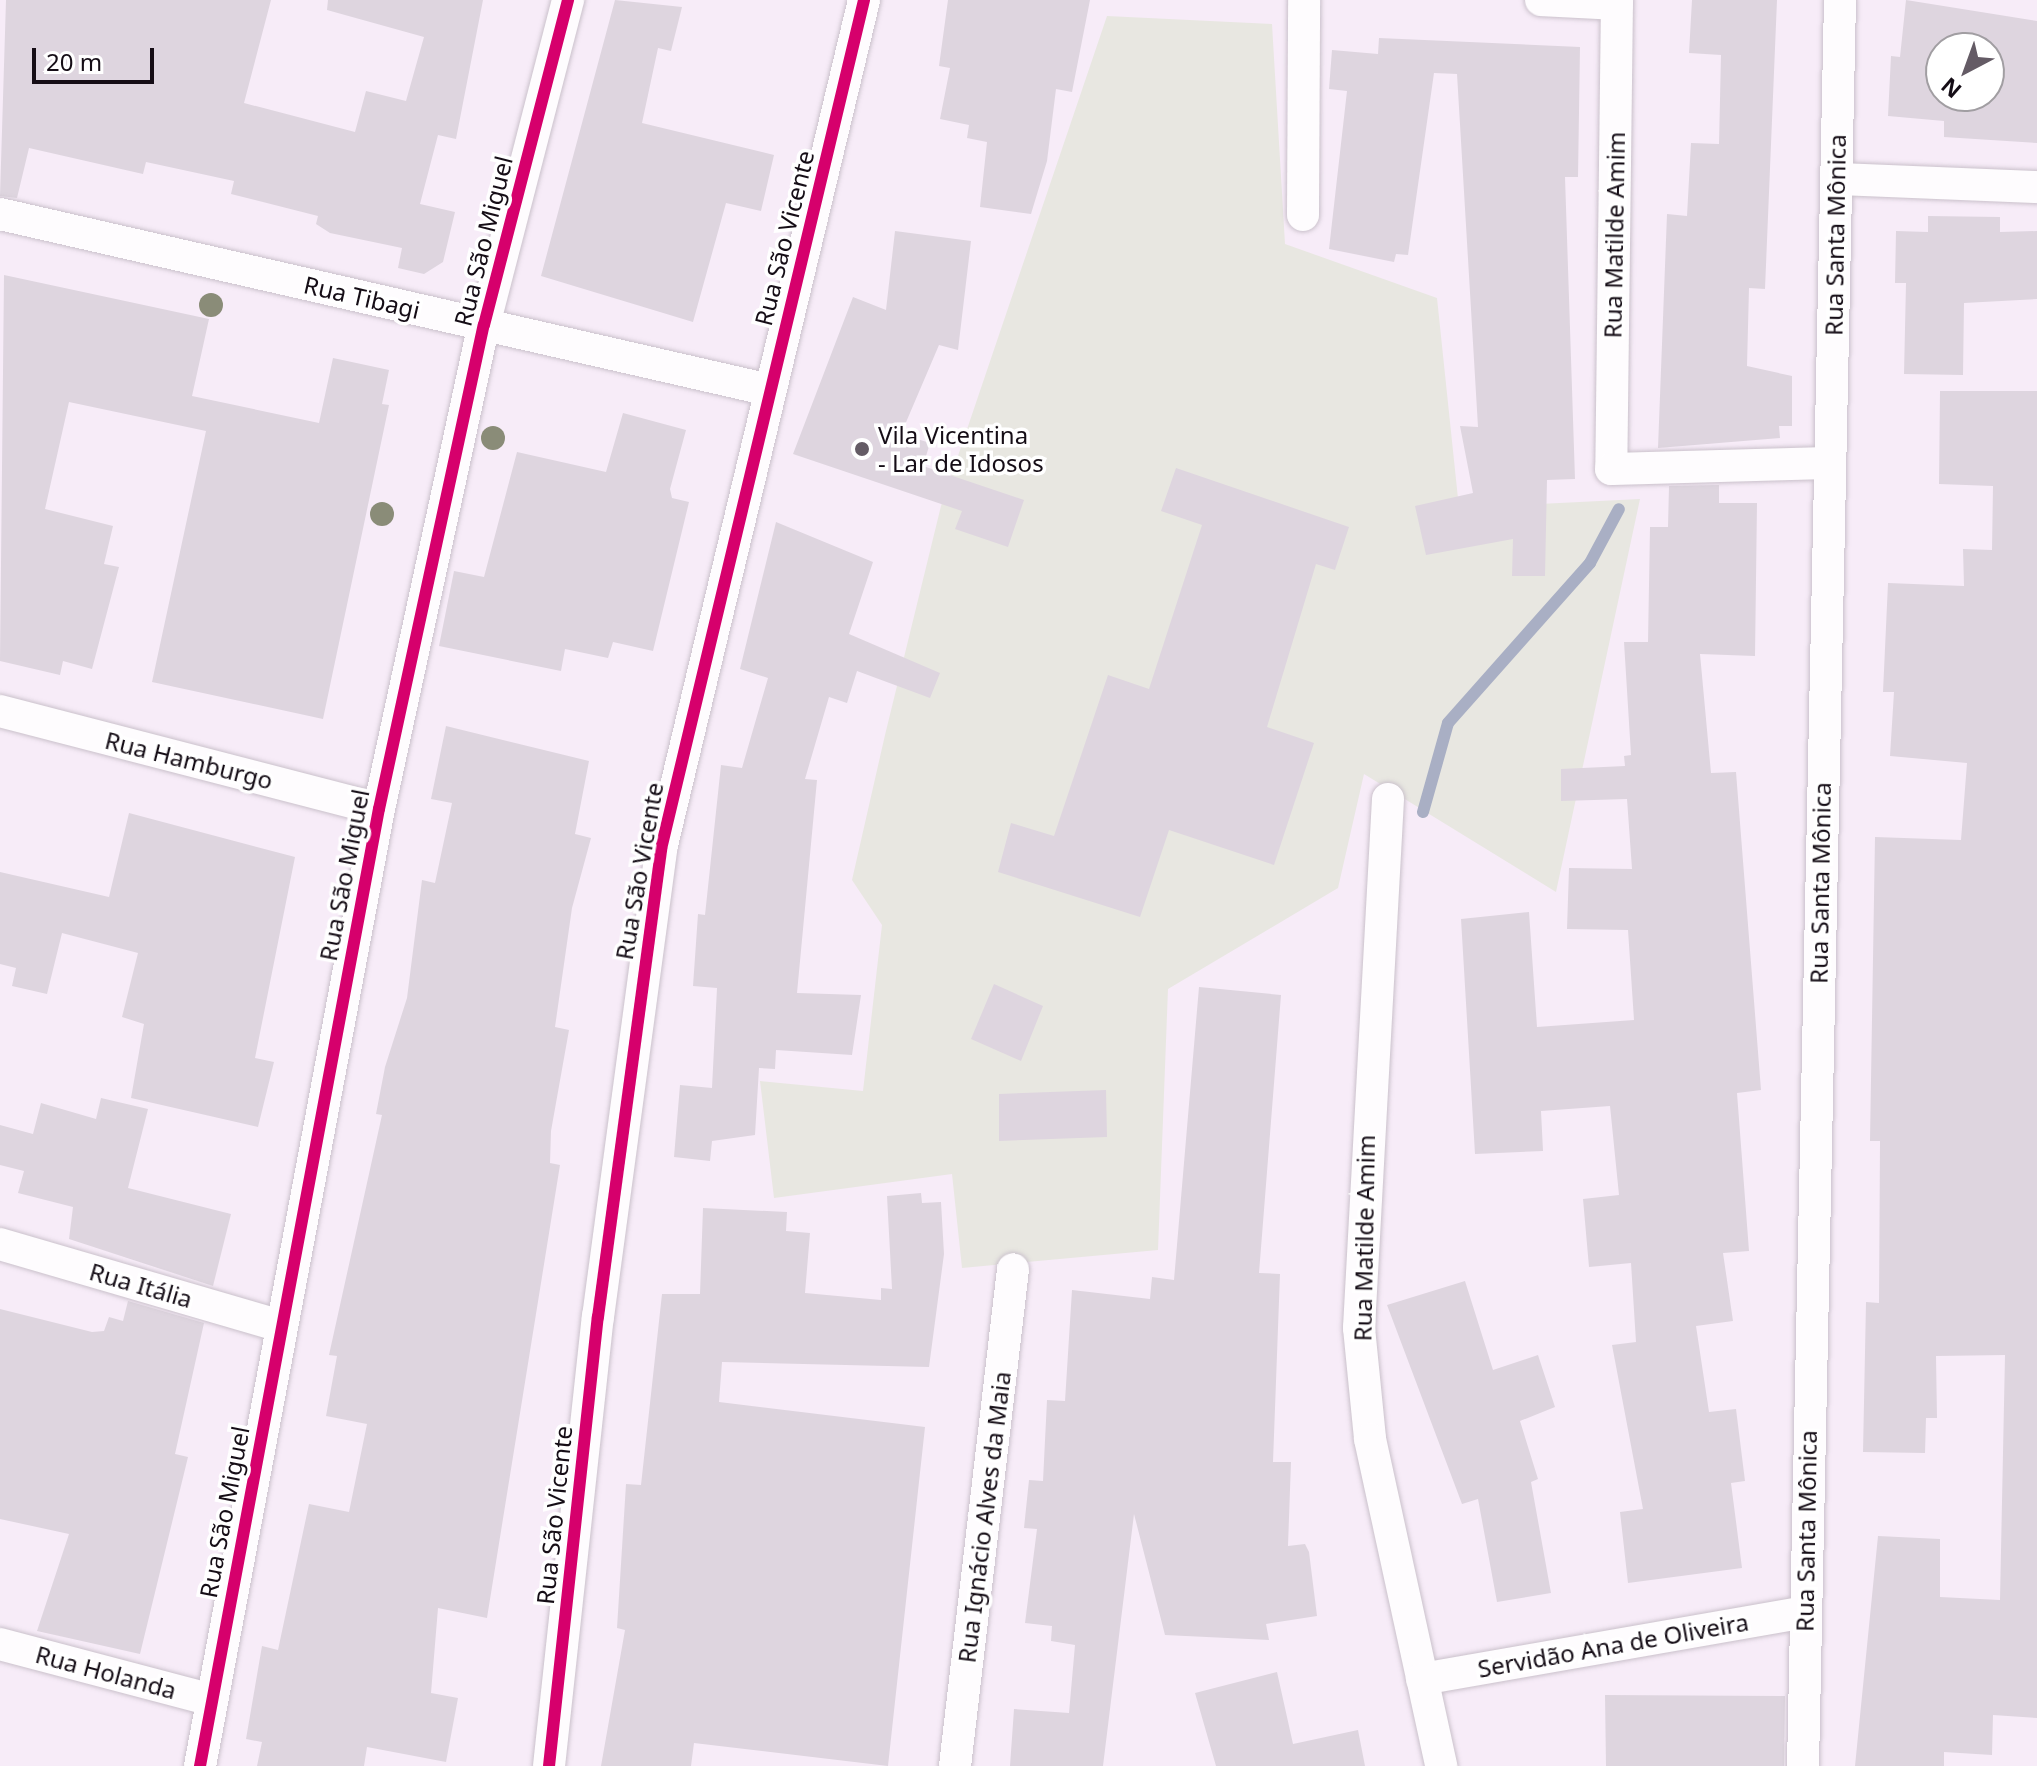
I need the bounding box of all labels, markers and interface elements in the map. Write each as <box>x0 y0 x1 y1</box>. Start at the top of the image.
scale bar <box>36 32 158 82</box>
north arrow <box>1925 32 2005 112</box>
text: 20 m <box>46 45 102 78</box>
text: N <box>1934 71 1967 106</box>
street label: Rua Matilde Amim <box>1598 131 1630 339</box>
street label: Rua Santa Mônica <box>1819 134 1851 336</box>
street label: Rua São Vicente <box>748 147 820 329</box>
street label: Rua São Miguel <box>448 153 518 329</box>
street label: Rua Tibagi <box>301 270 423 324</box>
place label: Vila Vicentina - Lar de Idosos <box>878 421 1044 477</box>
marker: Vila Vicentina - Lar de Idosos <box>853 440 871 458</box>
street label: Rua Hamburgo <box>102 725 276 795</box>
street label: Rua São Vicente <box>609 780 669 962</box>
street label: Rua Santa Mônica <box>1804 782 1836 984</box>
street label: Rua São Miguel <box>313 787 375 963</box>
street label: Rua Matilde Amim <box>1348 1134 1380 1342</box>
street label: Rua Itália <box>86 1257 196 1313</box>
street label: Rua Ignácio Alves da Maia <box>952 1370 1016 1664</box>
street label: Rua São Miguel <box>193 1424 255 1600</box>
street label: Rua São Vicente <box>530 1424 578 1606</box>
street label: Rua Santa Mônica <box>1790 1430 1822 1632</box>
street label: Servidão Ana de Oliveira <box>1475 1607 1751 1683</box>
street label: Rua Holanda <box>32 1639 180 1705</box>

